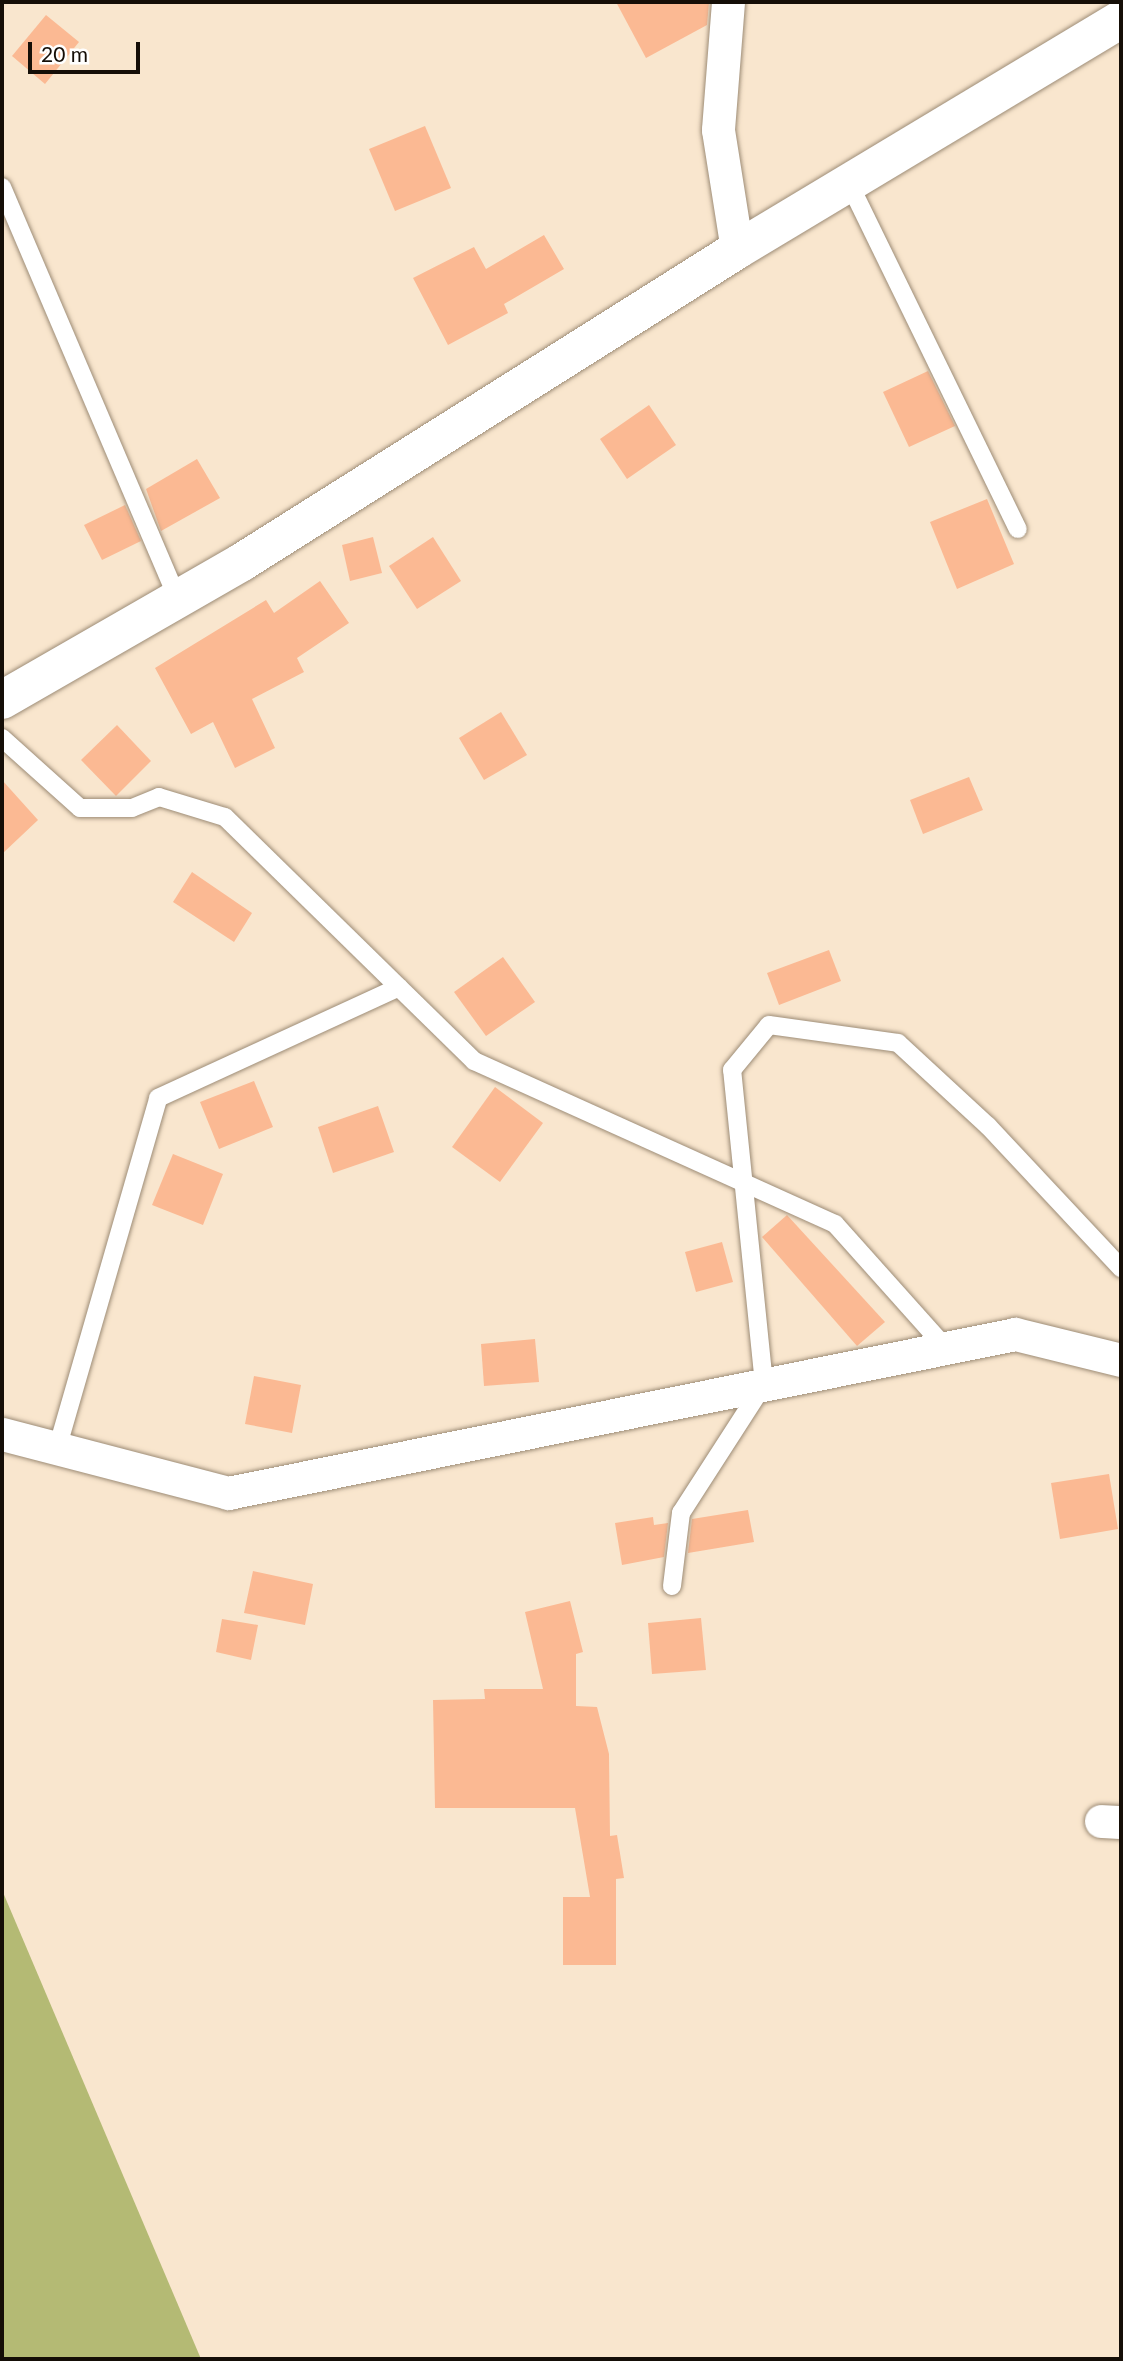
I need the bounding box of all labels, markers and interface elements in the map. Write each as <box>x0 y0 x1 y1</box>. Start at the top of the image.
scale bar <box>32 28 144 72</box>
text: 20 m <box>41 41 88 66</box>

